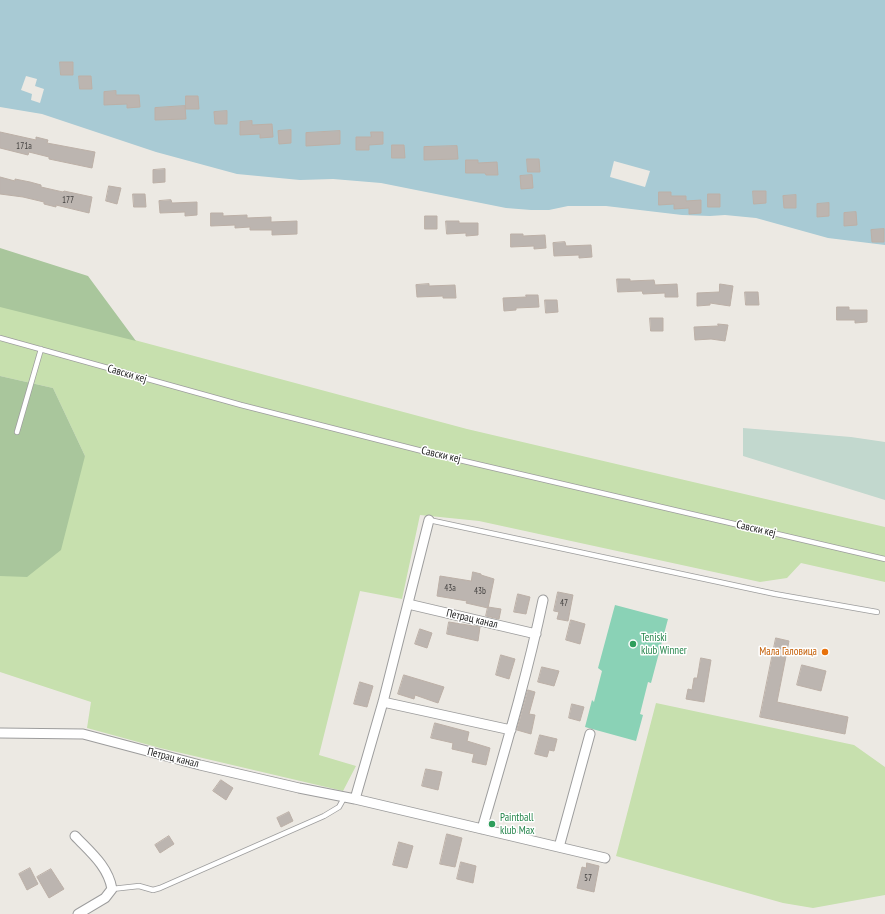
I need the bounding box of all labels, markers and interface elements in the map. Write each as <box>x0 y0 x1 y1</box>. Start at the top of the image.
house number: 171a <box>16 141 32 151</box>
house number: 177 <box>62 195 74 205</box>
street label: Савски кеј <box>106 362 148 386</box>
street label: Савски кеј <box>420 444 462 466</box>
street label: Савски кеј <box>735 518 777 540</box>
house number: 43a <box>444 583 456 593</box>
house number: 43b <box>474 586 486 596</box>
house number: 47 <box>560 598 568 608</box>
street label: Петрац канал <box>445 607 499 631</box>
place label: Teniski klub Winner <box>641 631 687 657</box>
marker: Teniski klub Winner <box>628 639 638 649</box>
place label: Мала Галовица <box>759 645 817 659</box>
marker: Мала Галовица <box>820 647 830 657</box>
street label: Петрац канал <box>146 745 200 771</box>
place label: Paintball klub Max <box>500 811 535 837</box>
marker: Paintball klub Max <box>487 819 497 829</box>
house number: 57 <box>584 873 592 883</box>

